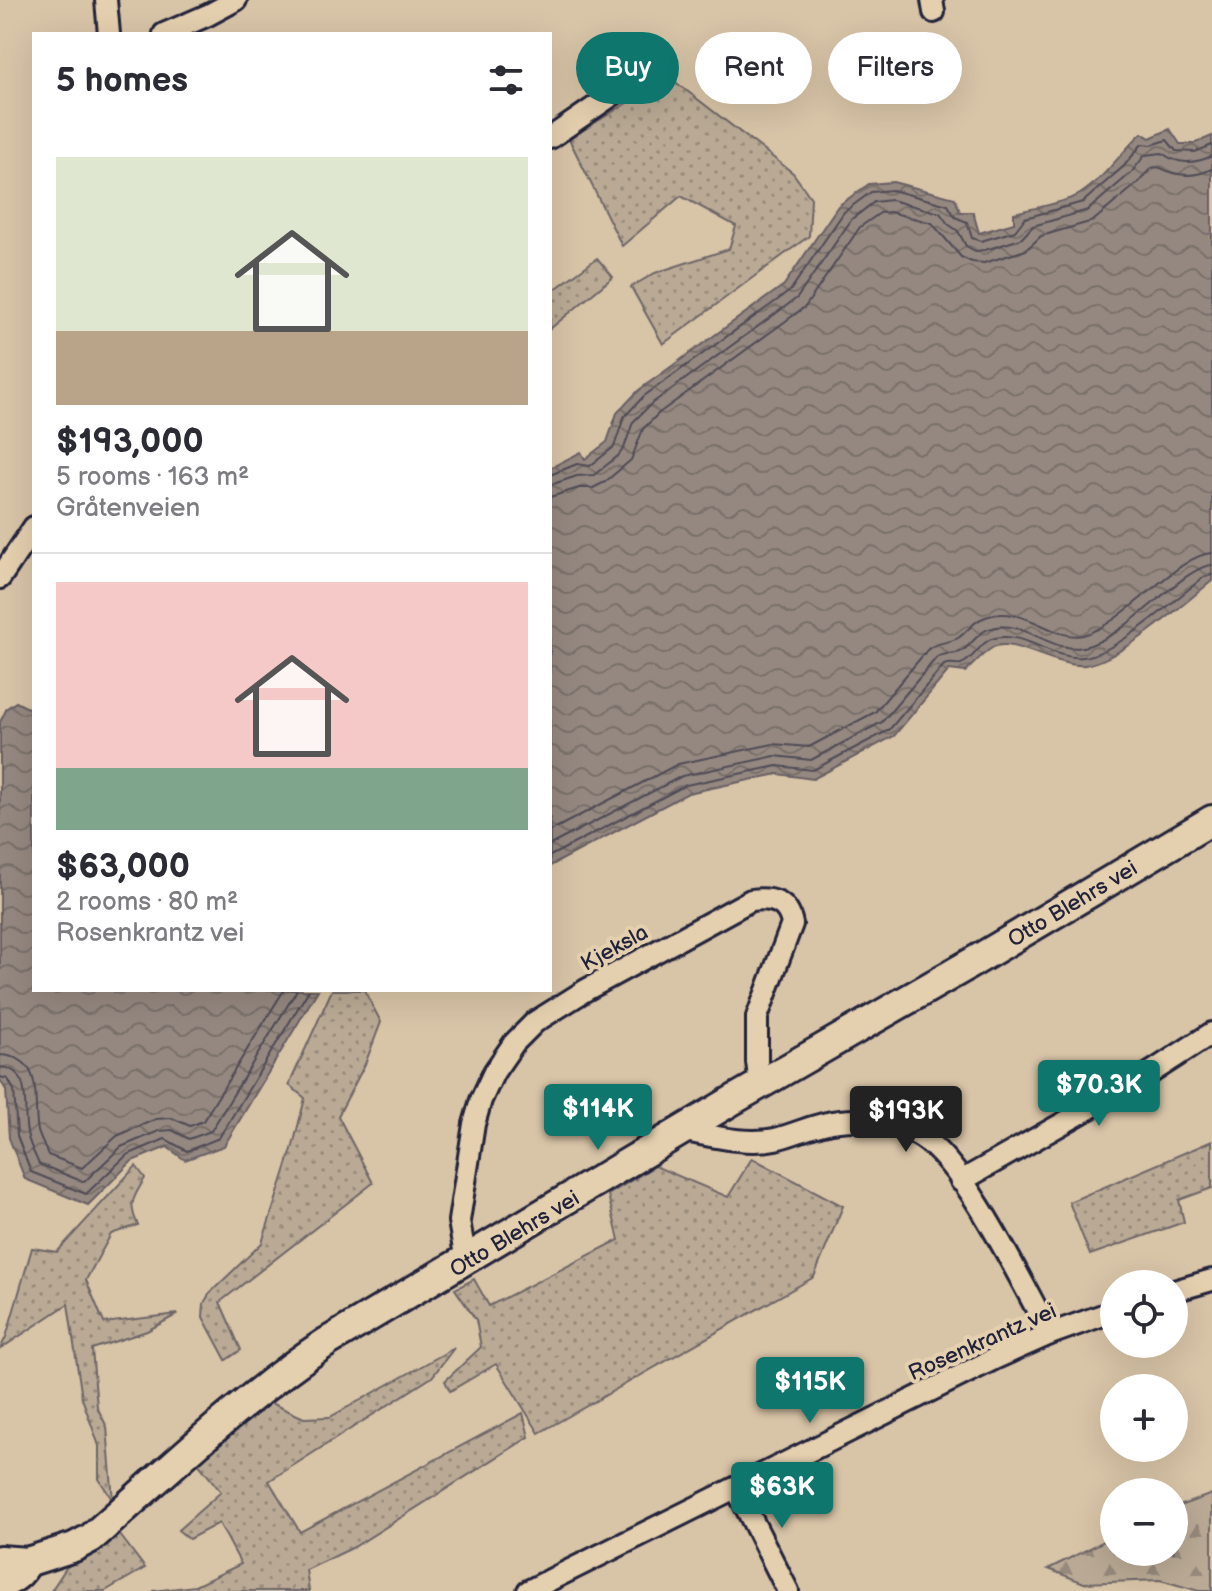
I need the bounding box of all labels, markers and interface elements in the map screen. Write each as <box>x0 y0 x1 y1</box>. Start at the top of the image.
chip: Buy <box>576 32 679 104</box>
chip: Rent <box>695 32 812 104</box>
chip: Filters <box>828 32 962 104</box>
icon: filters <box>484 58 528 102</box>
text: 5 homes <box>56 60 188 101</box>
icon: home <box>220 209 364 353</box>
text: $193,000 <box>56 421 204 462</box>
text: 5 rooms · 163 m² <box>56 462 249 493</box>
text: Gråtenveien <box>56 493 200 524</box>
icon: home <box>220 634 364 778</box>
text: $63,000 <box>56 846 190 887</box>
street label: Otto Blehrs vei <box>1003 855 1142 954</box>
text: 2 rooms · 80 m² <box>56 887 238 918</box>
text: Rosenkrantz vei <box>56 918 244 949</box>
street label: Kjeksla <box>576 919 653 978</box>
pin: $70.3K <box>1034 1060 1164 1128</box>
text: $70.3K <box>1056 1070 1142 1101</box>
pin: $114K <box>542 1084 654 1152</box>
pin: $193K <box>850 1086 962 1154</box>
text: $114K <box>562 1094 634 1125</box>
text: $193K <box>868 1096 944 1127</box>
street label: Otto Blehrs vei <box>445 1185 584 1284</box>
map controls <box>1100 1270 1188 1566</box>
button: locate <box>1100 1270 1188 1358</box>
street label: Rosenkrantz vei <box>904 1298 1061 1387</box>
pin: $115K <box>754 1357 866 1425</box>
text: $115K <box>774 1367 846 1398</box>
button: + <box>1100 1374 1188 1462</box>
pin: $63K <box>735 1462 829 1530</box>
text: $63K <box>749 1472 815 1503</box>
button: − <box>1100 1478 1188 1566</box>

